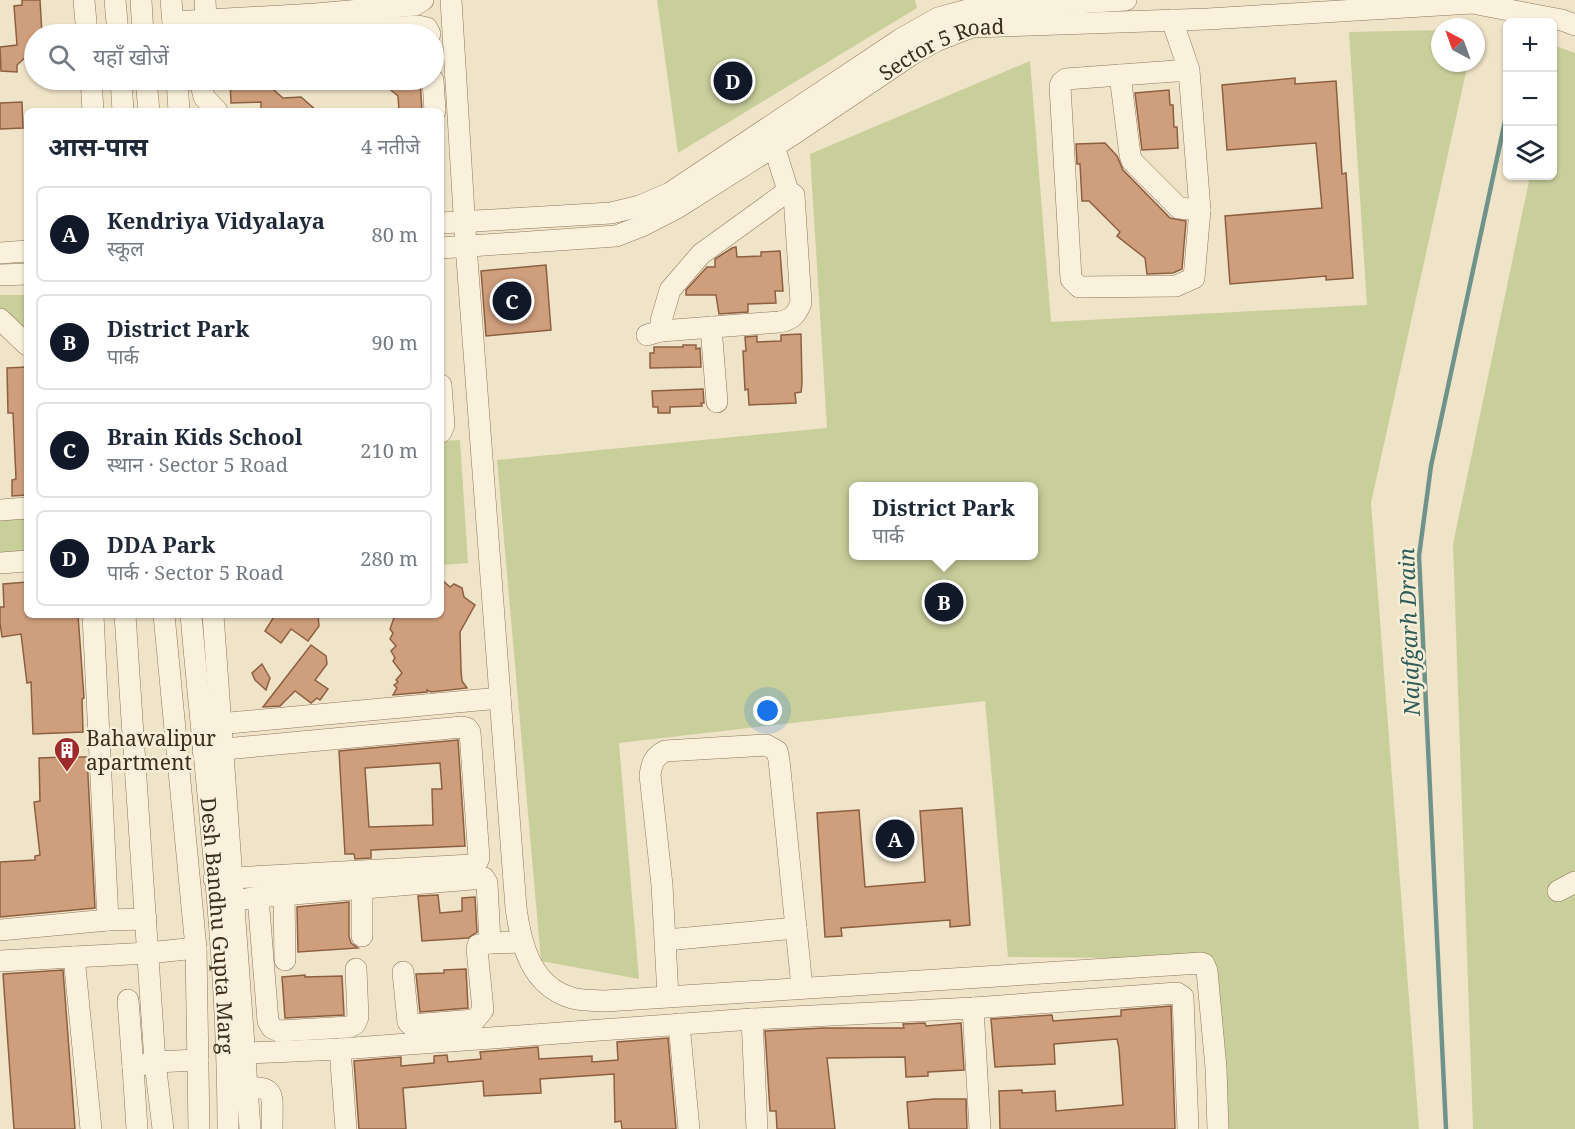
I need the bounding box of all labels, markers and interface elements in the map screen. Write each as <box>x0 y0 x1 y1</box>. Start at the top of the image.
street label: Sector 5 Road <box>873 12 1005 87</box>
north arrow <box>1431 18 1485 72</box>
map controls <box>1503 18 1557 180</box>
button: + <box>1503 18 1557 72</box>
search box <box>24 24 444 90</box>
icon: search <box>45 41 78 74</box>
text: यहाँ खोजें <box>93 41 169 71</box>
pin: D <box>714 58 752 104</box>
button: − <box>1503 72 1557 126</box>
button: layers <box>1503 126 1557 180</box>
text: आस-पास <box>48 128 148 164</box>
text: 4 नतीजे <box>361 133 420 160</box>
text: Kendriya Vidyalaya <box>107 205 325 235</box>
text: A <box>62 221 77 248</box>
text: 80 m <box>372 221 418 248</box>
text: स्कूल <box>107 235 144 262</box>
pin: C <box>492 278 532 324</box>
text: District Park <box>107 313 249 343</box>
text: B <box>63 329 76 356</box>
text: 90 m <box>372 329 418 356</box>
text: पार्क <box>107 343 139 370</box>
text: Brain Kids School <box>107 421 302 451</box>
text: C <box>63 437 76 464</box>
text: 210 m <box>360 437 418 464</box>
text: स्थान · Sector 5 Road <box>107 451 288 478</box>
popup <box>849 482 1038 560</box>
text: District Park <box>872 492 1015 522</box>
text: पार्क <box>872 522 904 549</box>
text: DDA Park <box>107 529 215 559</box>
text: D <box>62 545 77 572</box>
text: 280 m <box>360 545 418 572</box>
water label: Najafgarh Drain <box>1390 547 1426 718</box>
text: पार्क · Sector 5 Road <box>107 559 284 586</box>
pin: B <box>924 580 964 624</box>
your location <box>753 696 782 725</box>
place label: Bahawalipur apartment <box>86 724 216 776</box>
building icon: Bahawalipur apartment <box>52 735 82 773</box>
street label: Desh Bandhu Gupta Marg <box>194 796 241 1056</box>
pin: A <box>876 816 914 862</box>

